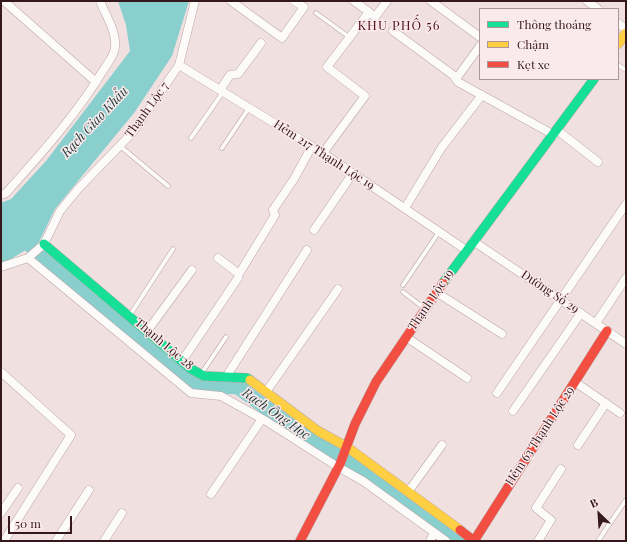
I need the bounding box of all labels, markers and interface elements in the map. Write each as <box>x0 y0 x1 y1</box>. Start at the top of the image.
legend <box>479 8 619 80</box>
text: Thông thoáng <box>517 16 591 32</box>
district label: KHU PHỐ 56 <box>358 18 440 34</box>
text: Chậm <box>517 36 549 52</box>
text: Kẹt xe <box>517 56 550 72</box>
street label: Thạnh Lộc 7 <box>122 79 172 141</box>
water label: Rạch Giao Khẩu <box>58 83 132 161</box>
street label: Hẻm 217 Thạnh Lộc 19 <box>271 117 377 193</box>
street label: Thạnh Lộc 19 <box>405 267 457 333</box>
street label: Đường Số 29 <box>518 267 582 317</box>
street label: Thạnh Lộc 28 <box>132 315 196 373</box>
street label: Hẻm 63 Thạnh Lộc 29 <box>503 384 577 488</box>
water label: Rạch Ông Học <box>239 385 313 443</box>
north arrow <box>579 494 619 534</box>
text: B <box>587 494 600 511</box>
scale bar <box>10 508 74 534</box>
text: 50 m <box>15 515 41 531</box>

